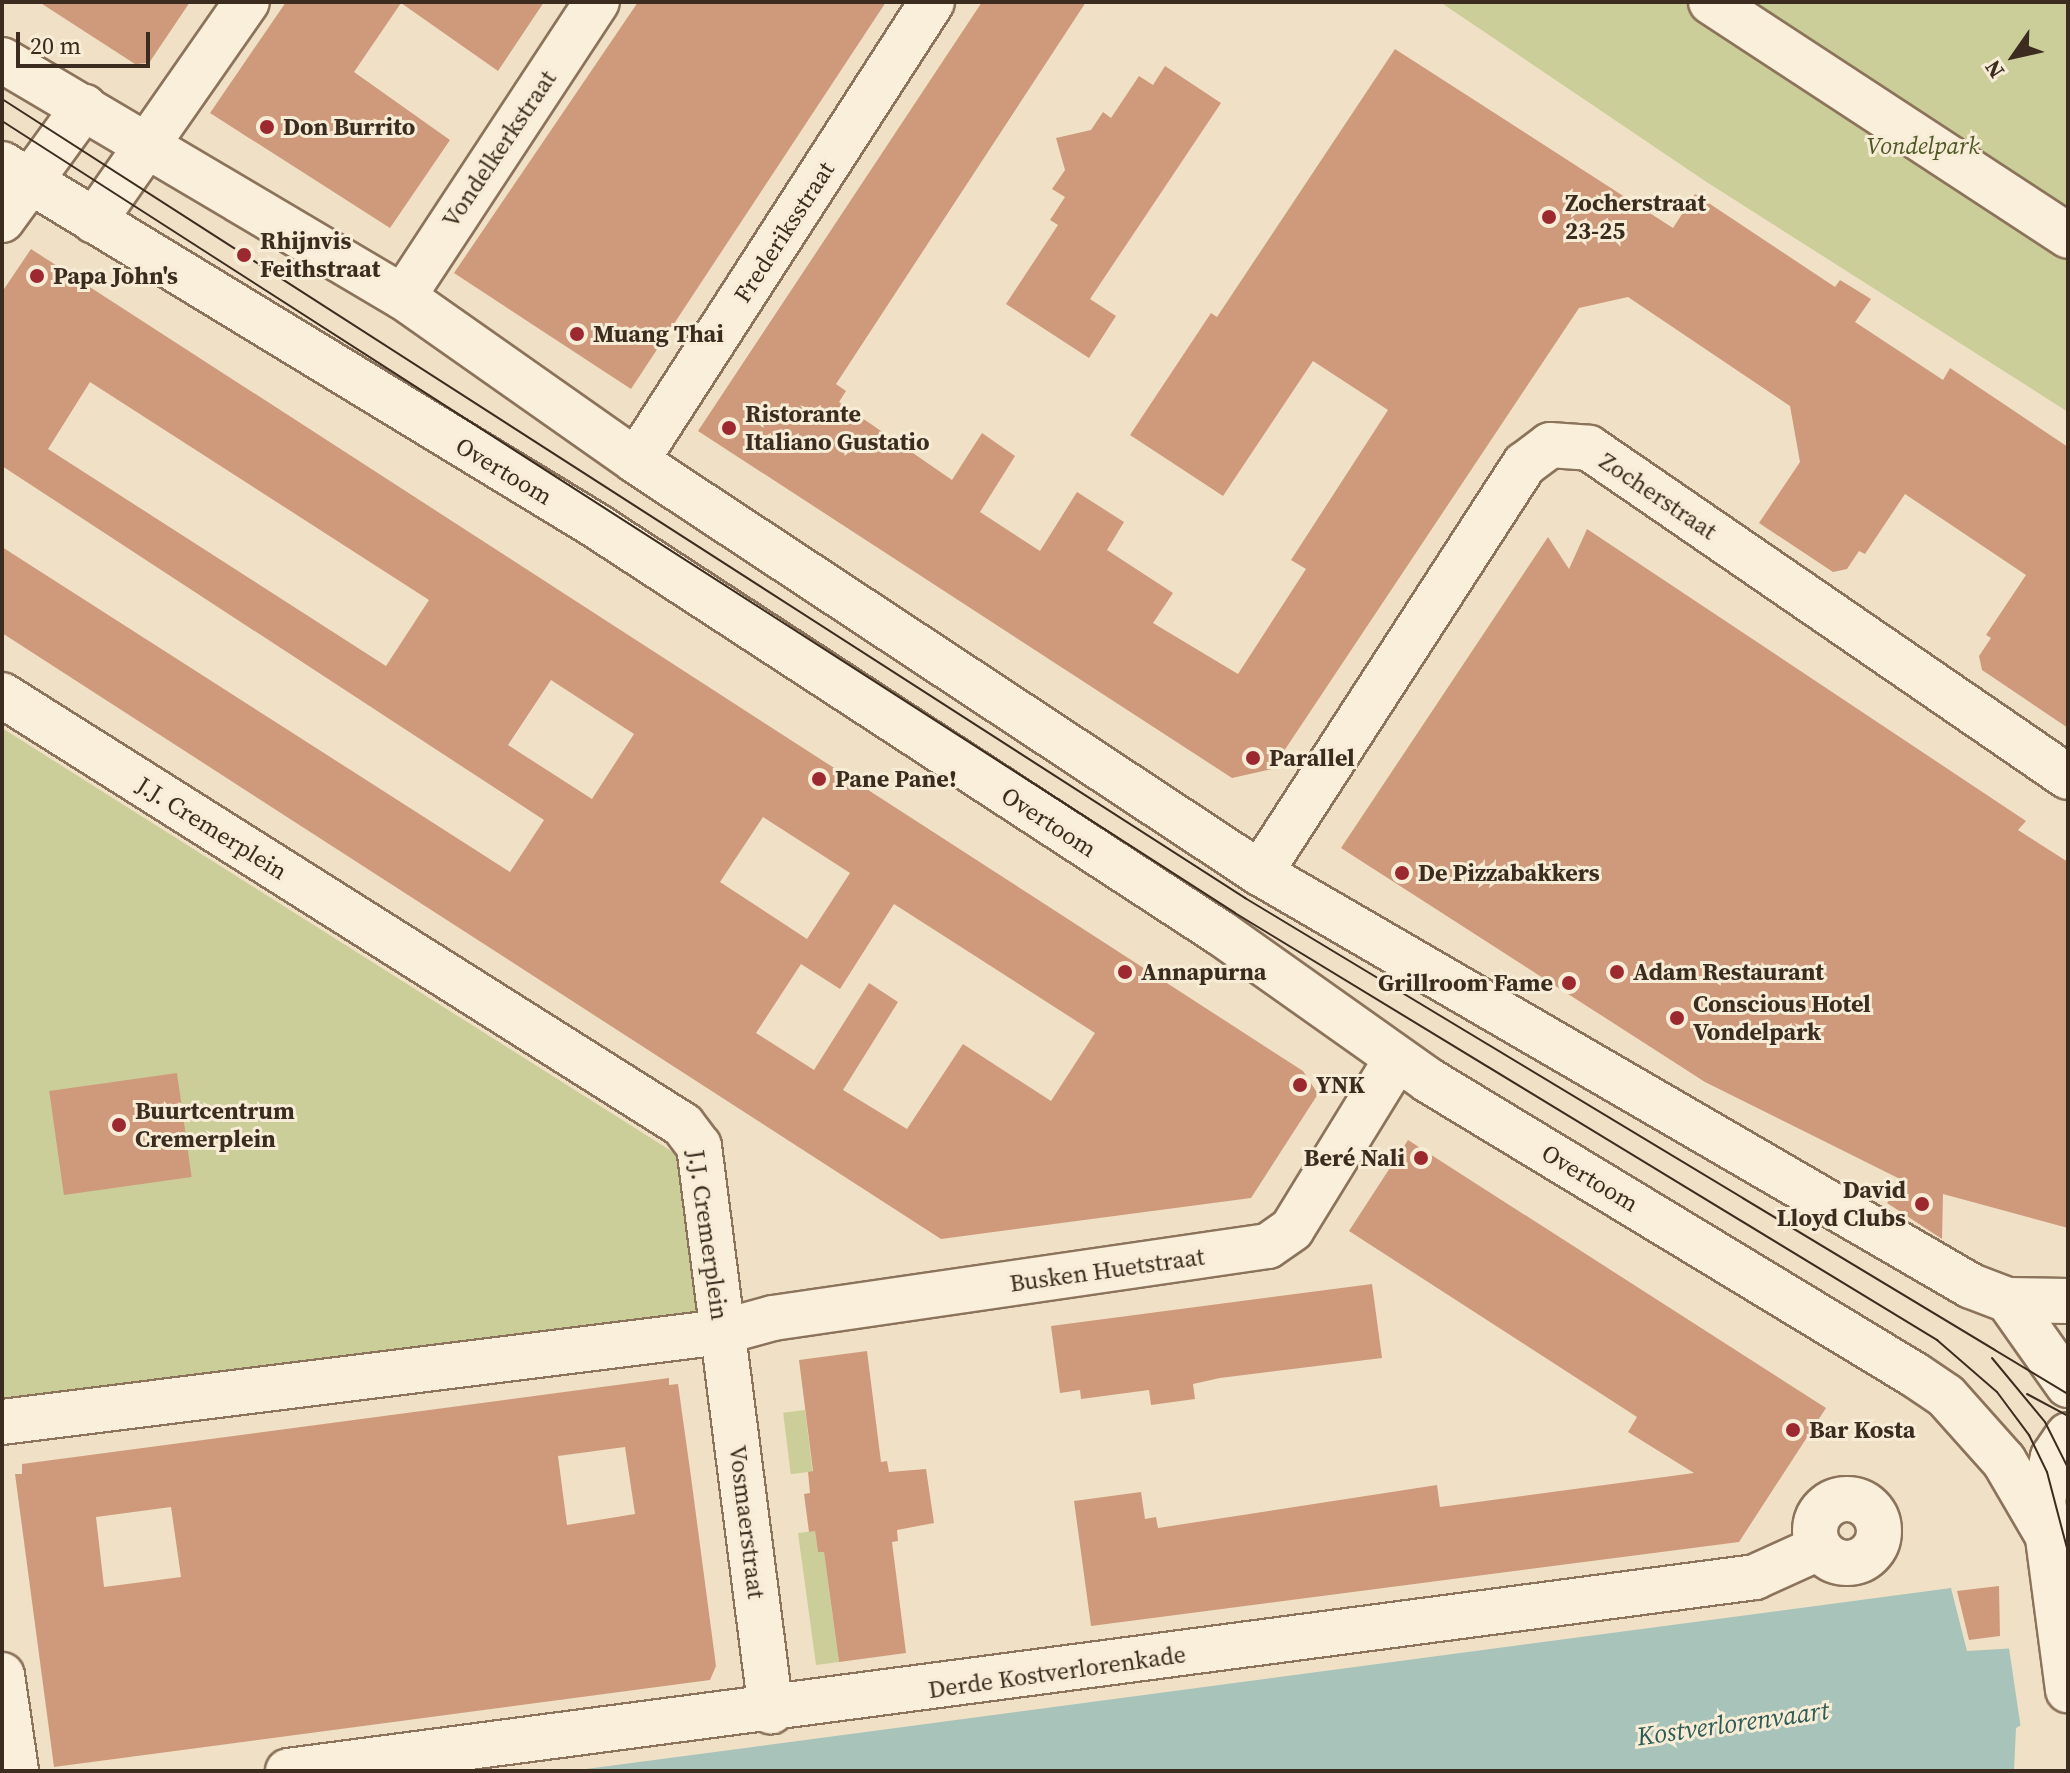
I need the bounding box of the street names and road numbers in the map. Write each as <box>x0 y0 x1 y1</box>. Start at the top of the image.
street label: Vondelkerkstraat <box>436 65 562 233</box>
street label: Frederiksstraat <box>728 156 840 308</box>
street label: Overtoom <box>451 431 557 511</box>
street label: Zocherstraat <box>1594 446 1722 546</box>
street label: J.J. Cremerplein <box>132 770 292 886</box>
street label: Overtoom <box>996 781 1102 863</box>
street label: Overtoom <box>1537 1138 1643 1218</box>
street label: J.J. Cremerplein <box>682 1148 734 1322</box>
street label: Busken Huetstraat <box>1008 1242 1206 1298</box>
street label: Vosmaerstraat <box>723 1444 771 1600</box>
street label: Derde Kostverlorenkade <box>926 1640 1188 1704</box>

